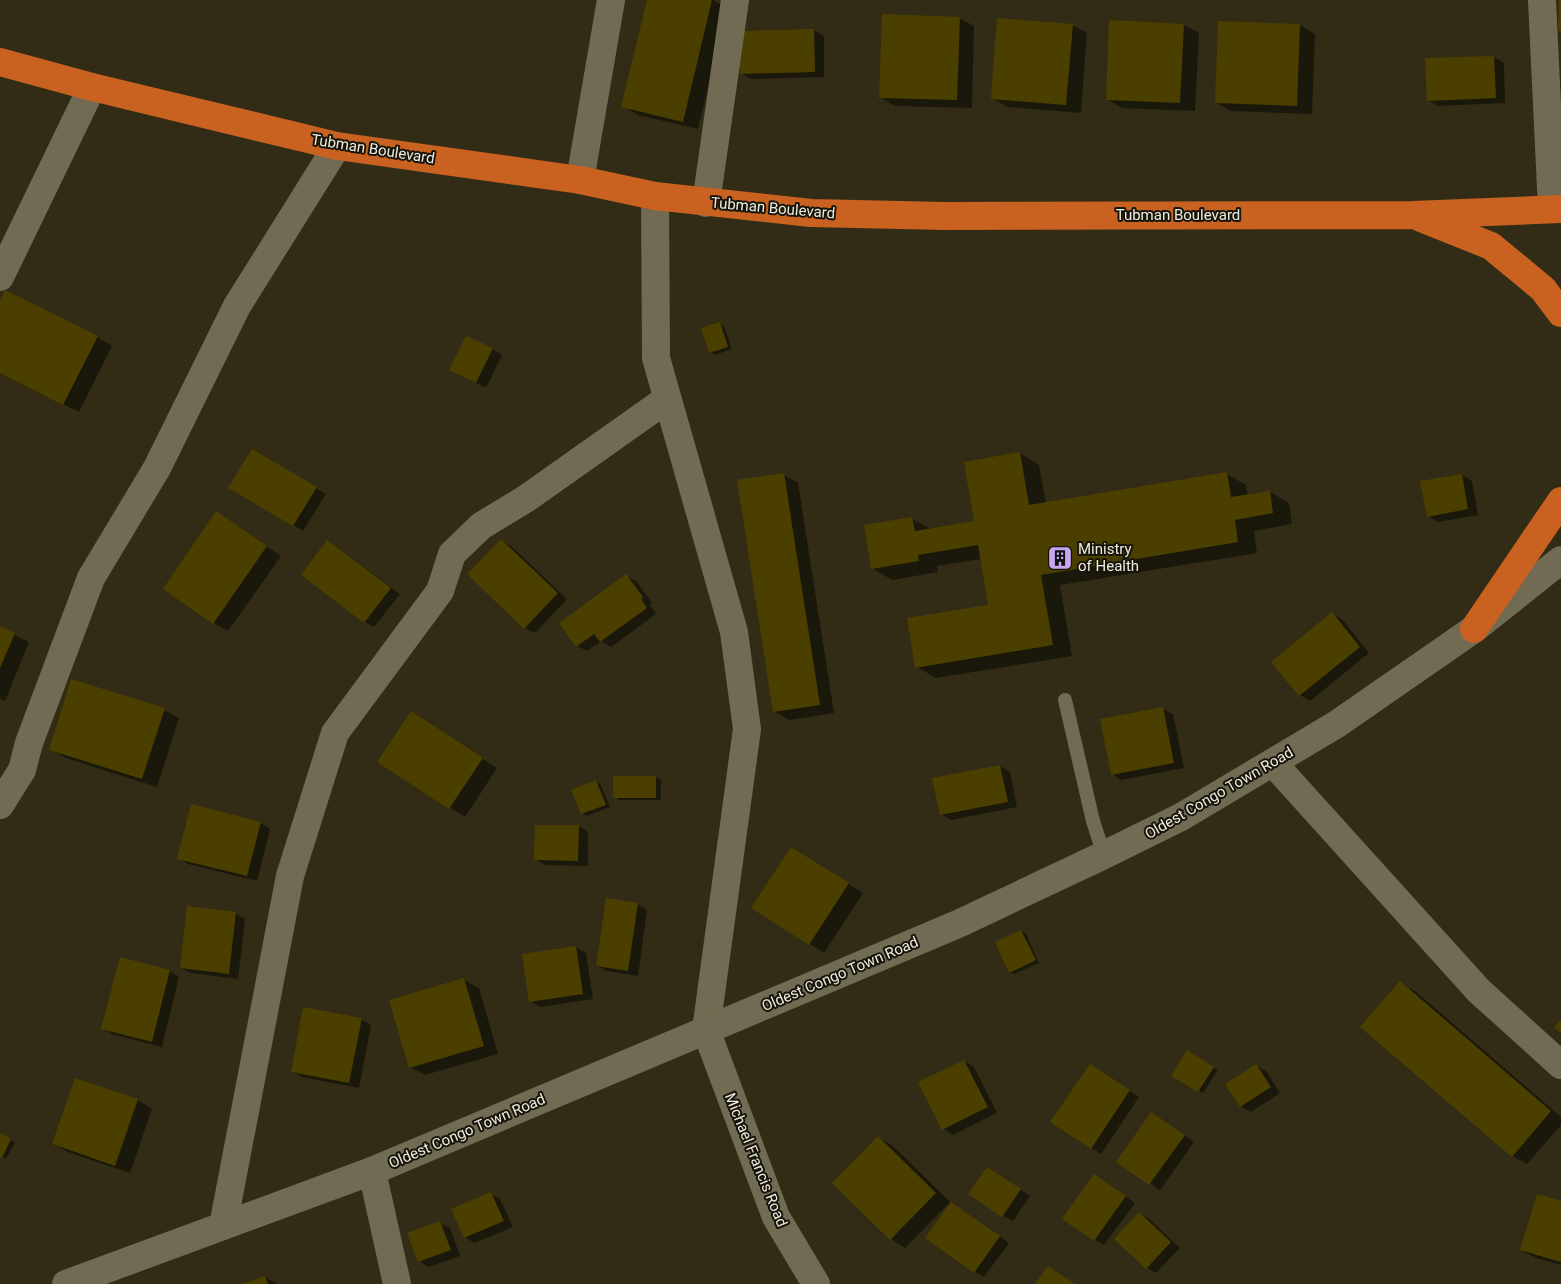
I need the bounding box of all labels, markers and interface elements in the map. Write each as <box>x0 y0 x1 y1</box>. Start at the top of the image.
street label: Tubman Boulevard <box>310 130 436 168</box>
street label: Tubman Boulevard <box>710 194 836 222</box>
street label: Tubman Boulevard <box>1116 206 1240 224</box>
place label: Ministry of Health <box>1078 540 1139 575</box>
building icon: Ministry of Health <box>1047 545 1073 571</box>
street label: Oldest Congo Town Road <box>1142 743 1296 843</box>
street label: Oldest Congo Town Road <box>759 933 921 1015</box>
street label: Oldest Congo Town Road <box>386 1090 548 1172</box>
street label: Michael Francis Road <box>721 1090 791 1230</box>

